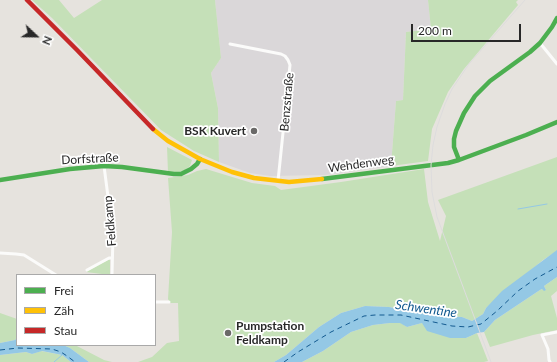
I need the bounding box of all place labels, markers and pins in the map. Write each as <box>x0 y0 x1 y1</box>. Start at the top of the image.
place label: BSK Kuvert <box>184 124 246 138</box>
marker: BSK Kuvert <box>249 126 259 136</box>
place label: Pumpstation Feldkamp <box>236 319 304 347</box>
marker: Pumpstation Feldkamp <box>223 328 233 338</box>

